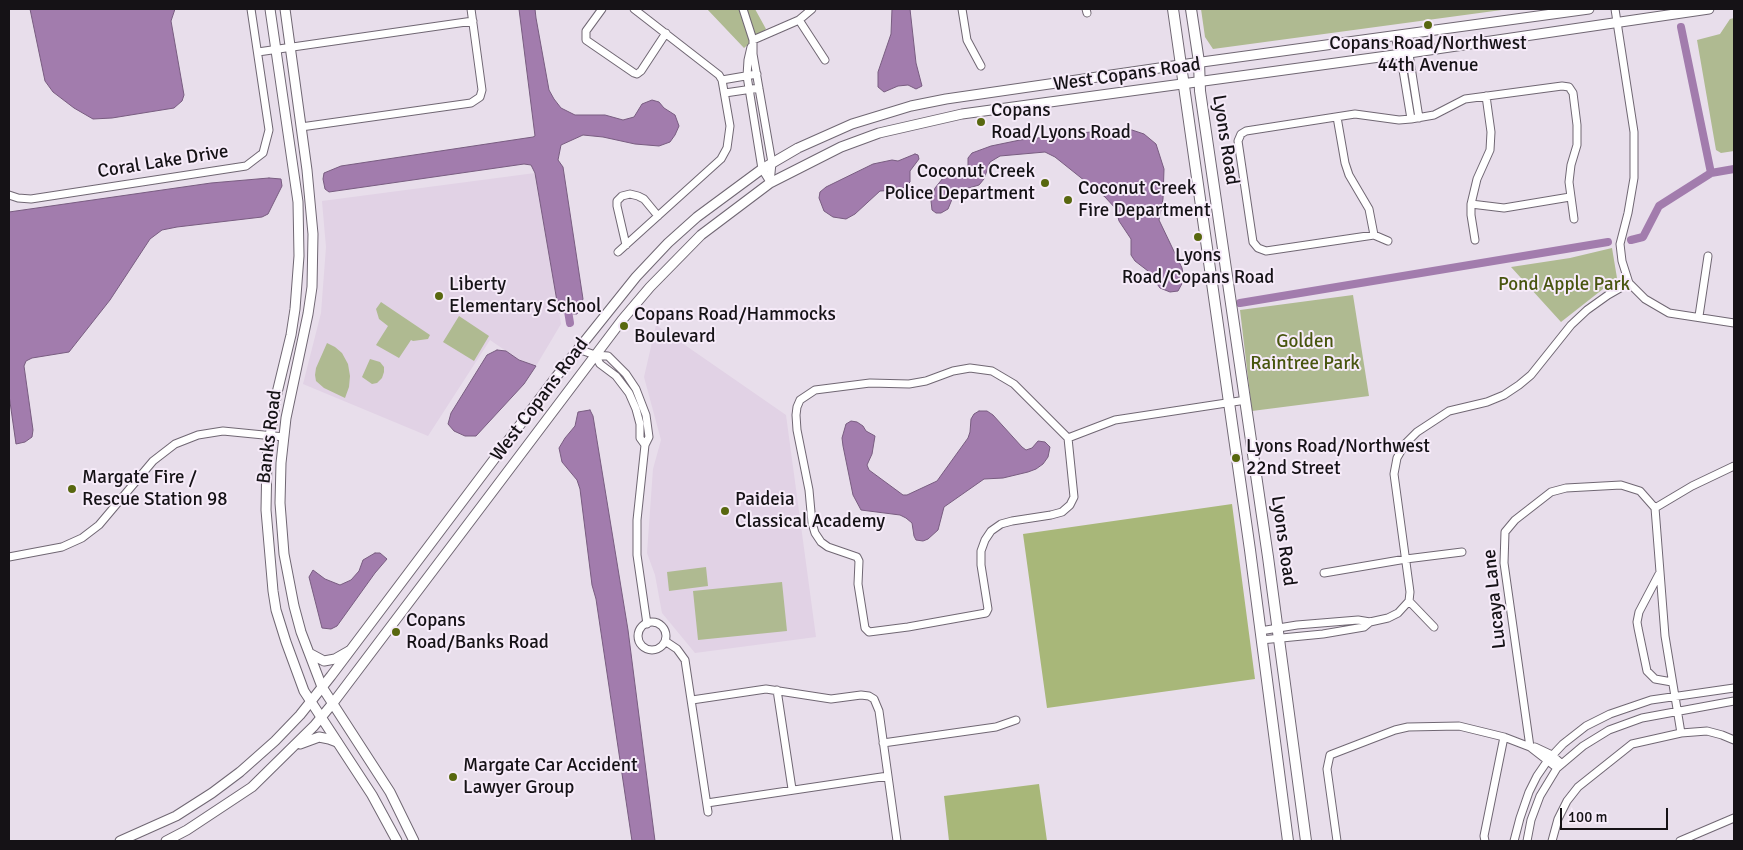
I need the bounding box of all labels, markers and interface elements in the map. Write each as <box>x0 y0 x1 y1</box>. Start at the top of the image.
marker: Copans Road/Northwest 44th Avenue <box>1422 19 1434 31</box>
place label: Copans Road/Northwest 44th Avenue <box>1329 33 1527 77</box>
street label: West Copans Road <box>1052 53 1202 97</box>
street label: Lyons Road <box>1207 93 1243 187</box>
place label: Copans Road/Lyons Road <box>991 100 1131 144</box>
marker: Copans Road/Lyons Road <box>975 116 987 128</box>
street label: Coral Lake Drive <box>96 140 230 184</box>
place label: Coconut Creek Police Department <box>884 161 1035 205</box>
marker: Coconut Creek Police Department <box>1039 177 1051 189</box>
place label: Coconut Creek Fire Department <box>1078 178 1211 222</box>
marker: Coconut Creek Fire Department <box>1062 194 1074 206</box>
marker: Lyons Road/Copans Road <box>1192 231 1204 243</box>
place label: Lyons Road/Copans Road <box>1122 245 1274 289</box>
place label: Liberty Elementary School <box>449 274 602 318</box>
park label: Pond Apple Park <box>1498 274 1630 296</box>
marker: Liberty Elementary School <box>433 290 445 302</box>
place label: Copans Road/Hammocks Boulevard <box>634 304 836 348</box>
marker: Copans Road/Hammocks Boulevard <box>618 320 630 332</box>
park label: Golden Raintree Park <box>1250 331 1360 375</box>
street label: West Copans Road <box>486 334 594 466</box>
street label: Banks Road <box>253 389 287 485</box>
place label: Lyons Road/Northwest 22nd Street <box>1246 436 1430 480</box>
marker: Lyons Road/Northwest 22nd Street <box>1230 452 1242 464</box>
place label: Margate Fire / Rescue Station 98 <box>82 467 227 511</box>
marker: Margate Fire / Rescue Station 98 <box>66 483 78 495</box>
place label: Paideia Classical Academy <box>735 489 885 533</box>
street label: Lyons Road <box>1265 494 1301 588</box>
marker: Paideia Classical Academy <box>719 505 731 517</box>
street label: Lucaya Lane <box>1478 548 1512 650</box>
place label: Copans Road/Banks Road <box>406 610 549 654</box>
marker: Copans Road/Banks Road <box>390 626 402 638</box>
place label: Margate Car Accident Lawyer Group <box>463 755 638 799</box>
marker: Margate Car Accident Lawyer Group <box>447 771 459 783</box>
scale bar <box>1563 798 1670 830</box>
text: 100 m <box>1568 808 1608 826</box>

